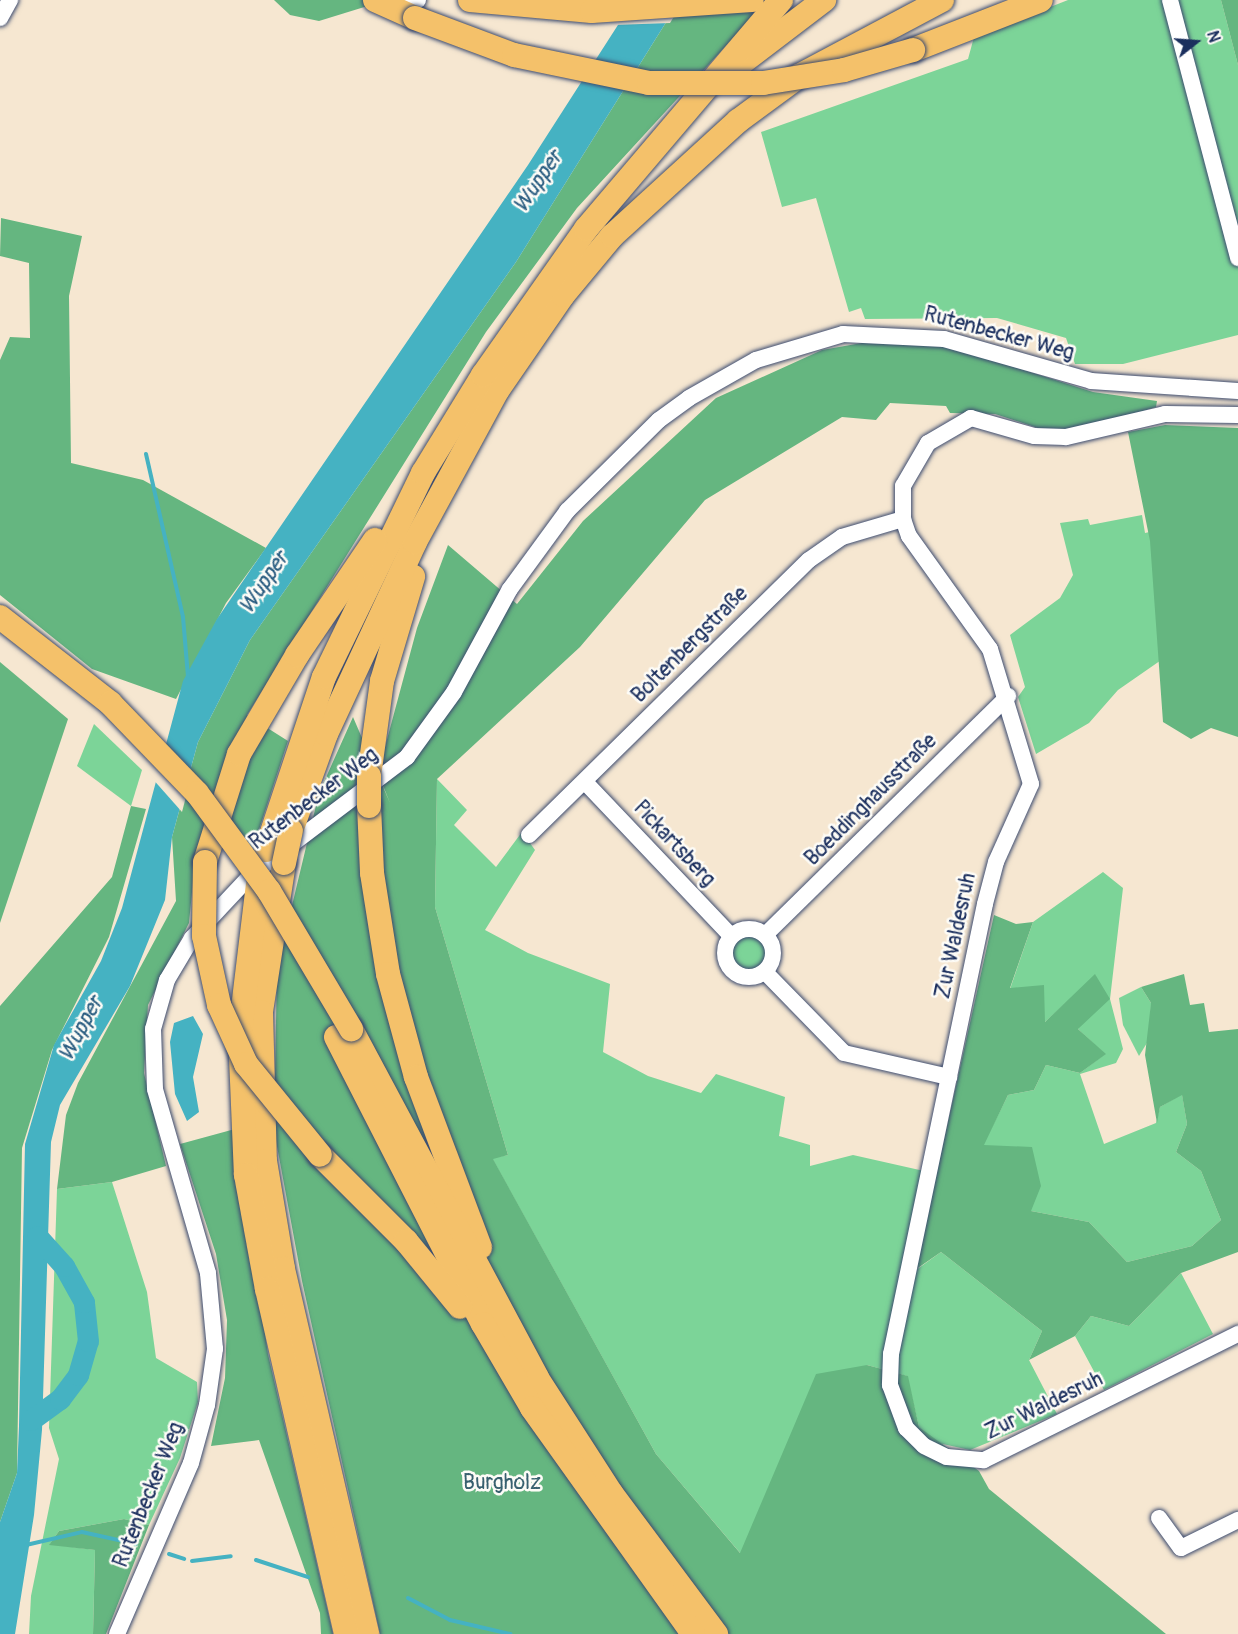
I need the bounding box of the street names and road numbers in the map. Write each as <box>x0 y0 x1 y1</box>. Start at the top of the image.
street label: Rutenbecker Weg <box>921 302 1077 366</box>
street label: Boltenbergstraße <box>627 582 753 708</box>
street label: Boeddinghausstraße <box>800 729 942 871</box>
street label: Rutenbecker Weg <box>245 742 383 856</box>
street label: Pickartsberg <box>628 796 720 892</box>
street label: Zur Waldesruh <box>930 871 982 1001</box>
street label: Zur Waldesruh <box>981 1367 1107 1445</box>
street label: Rutenbecker Weg <box>108 1419 190 1571</box>

